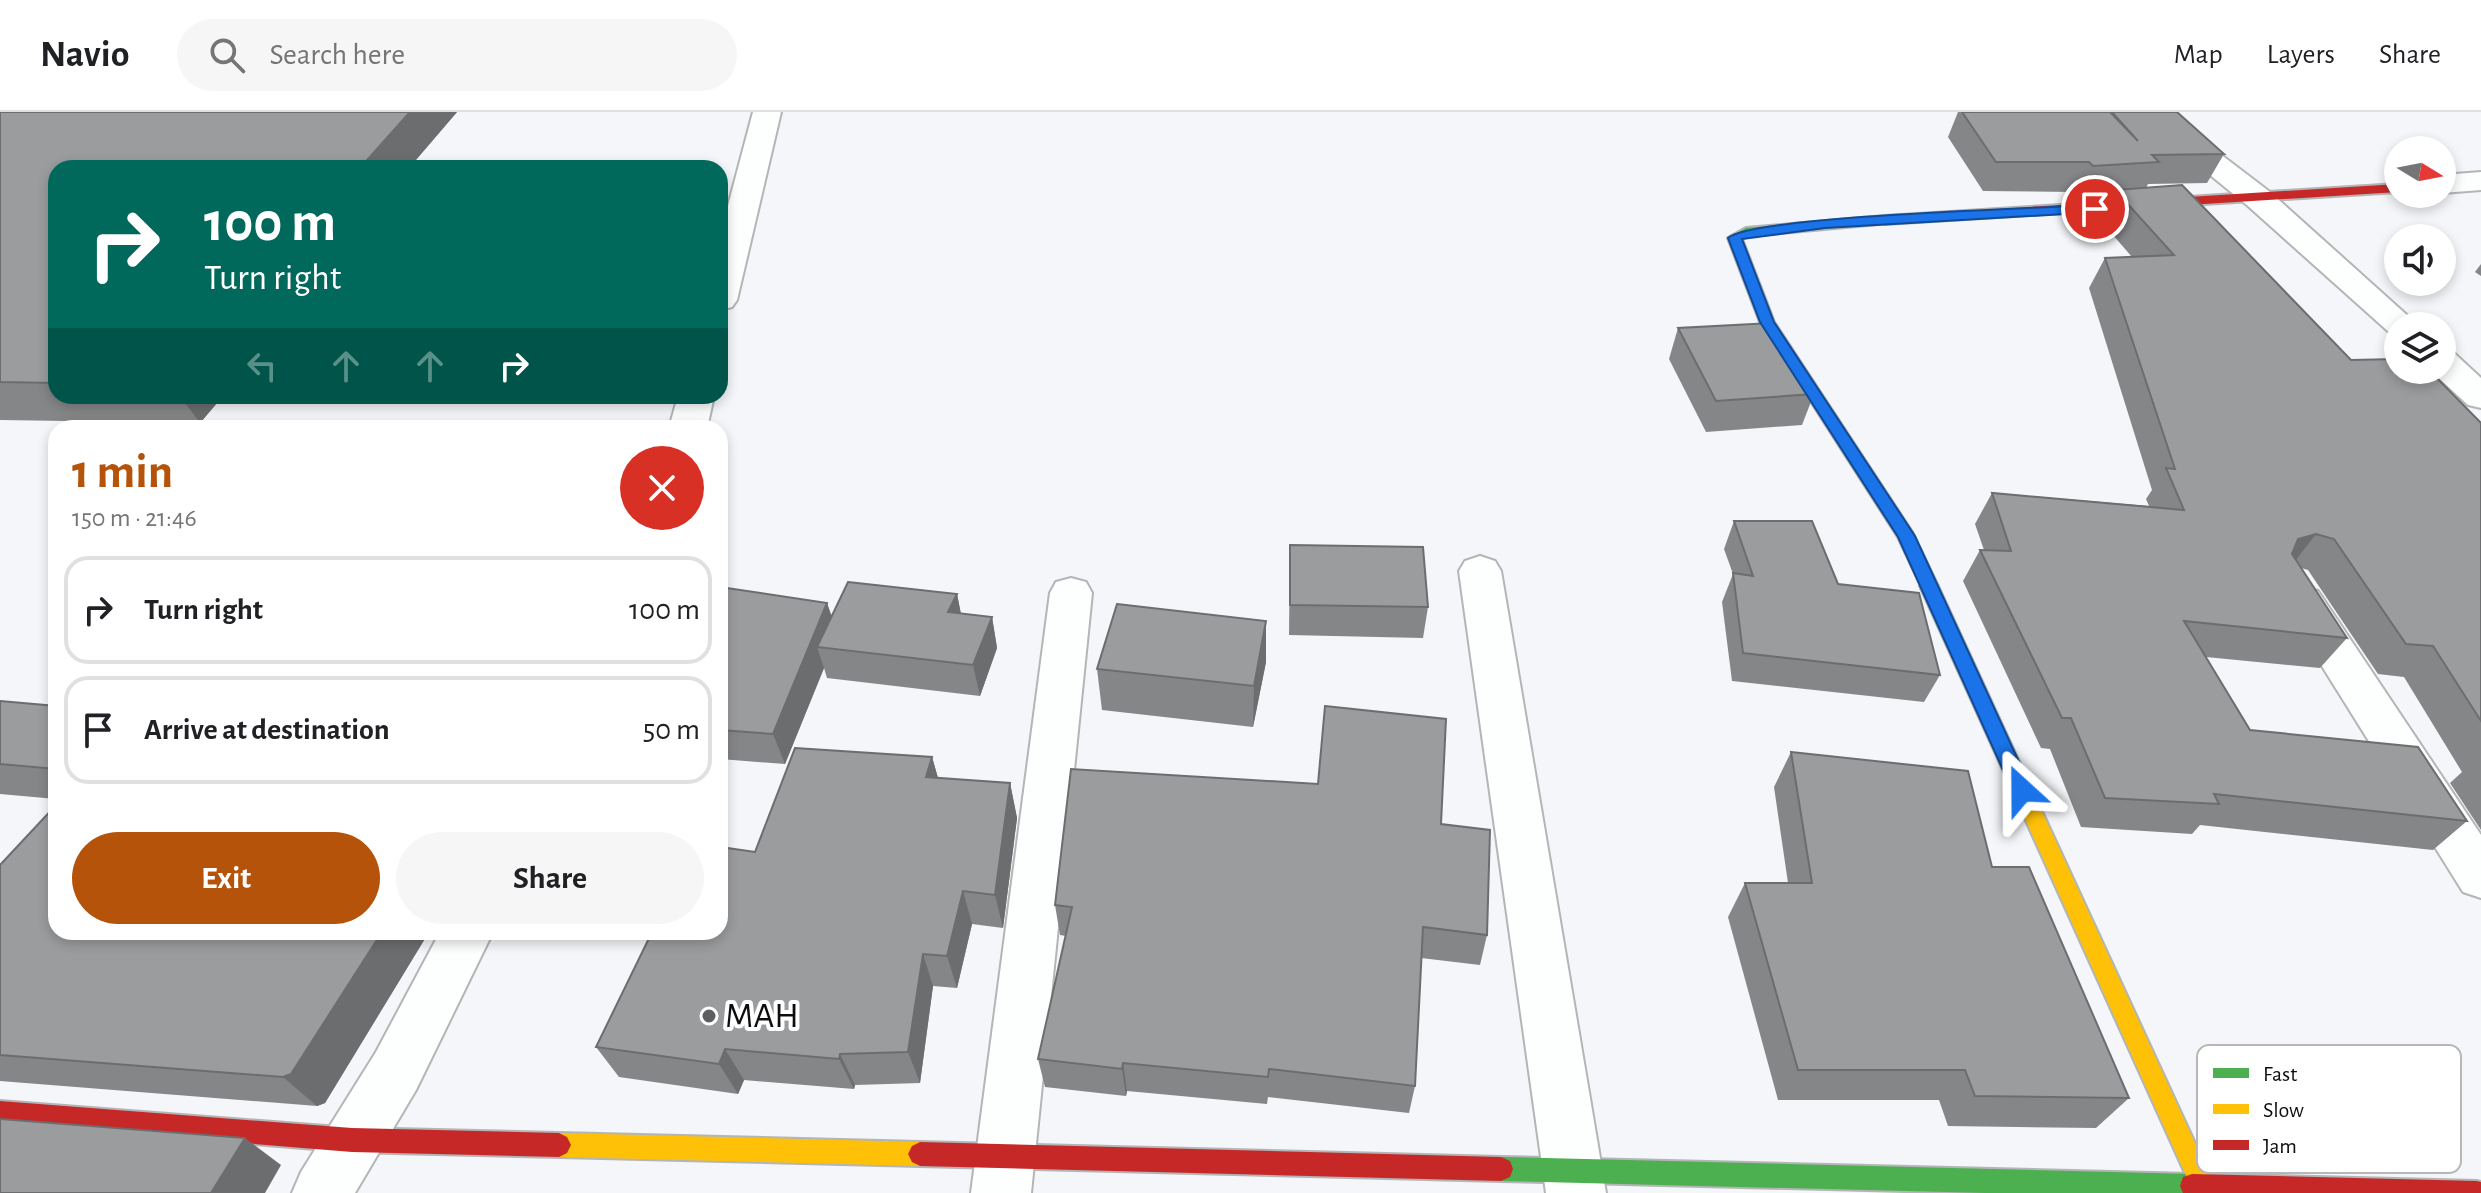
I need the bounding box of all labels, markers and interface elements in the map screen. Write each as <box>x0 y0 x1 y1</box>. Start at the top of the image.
search box <box>177 19 737 91</box>
icon: search <box>205 33 249 77</box>
text: Navio <box>40 36 129 74</box>
text: Search here <box>269 40 405 70</box>
text: Map <box>2174 41 2223 69</box>
text: Layers <box>2267 41 2335 69</box>
text: Share <box>2379 41 2441 69</box>
north arrow <box>2384 136 2456 208</box>
map controls <box>2384 136 2456 384</box>
pin <box>2061 175 2129 243</box>
icon: arrive <box>2073 187 2117 231</box>
icon: right <box>72 192 176 296</box>
text: 100 m <box>204 195 336 251</box>
button: sound <box>2384 224 2456 296</box>
text: Turn right <box>204 260 341 296</box>
button: layers <box>2384 312 2456 384</box>
icon: left <box>240 344 284 388</box>
icon: ahead <box>324 344 368 388</box>
icon: ahead <box>408 344 452 388</box>
icon: right <box>492 344 536 388</box>
button: close <box>620 446 704 530</box>
text: 1 min <box>72 449 173 497</box>
text: 150 m · 21:46 <box>72 505 197 531</box>
icon: right <box>76 588 120 632</box>
text: Turn right <box>144 595 263 625</box>
text: 100 m <box>629 595 700 625</box>
icon: arrive <box>76 708 120 752</box>
text: Arrive at destination <box>144 715 390 745</box>
text: 50 m <box>643 715 700 745</box>
position arrow <box>1980 748 2064 832</box>
button: Exit <box>72 832 380 924</box>
button: Share <box>396 832 704 924</box>
place label: MAH <box>725 998 799 1034</box>
marker: MAH <box>700 1007 718 1025</box>
legend <box>2197 1045 2461 1173</box>
text: Fast <box>2263 1063 2297 1085</box>
text: Slow <box>2263 1099 2304 1121</box>
text: Jam <box>2263 1135 2297 1157</box>

